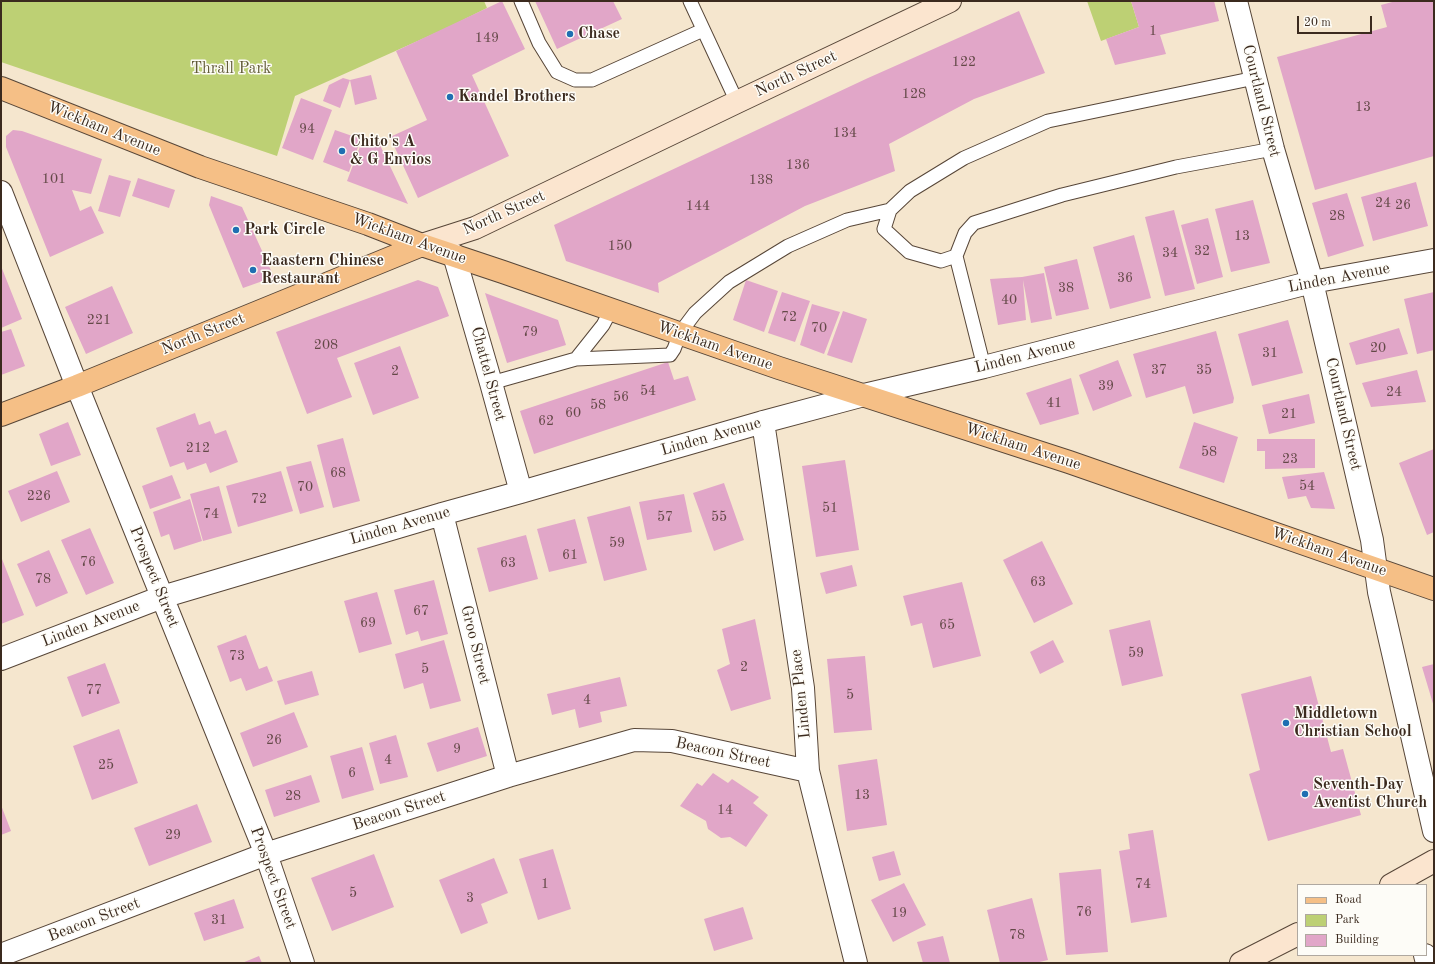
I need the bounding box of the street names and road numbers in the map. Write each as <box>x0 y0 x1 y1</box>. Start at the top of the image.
street label: Courtland Street <box>1238 43 1284 159</box>
street label: North Street <box>752 47 840 101</box>
street label: Wickham Avenue <box>44 98 164 160</box>
street label: North Street <box>460 186 548 240</box>
street label: Wickham Avenue <box>349 209 469 269</box>
street label: Linden Avenue <box>1286 259 1392 297</box>
street label: North Street <box>159 309 247 359</box>
street label: Wickham Avenue <box>655 317 775 375</box>
street label: Chattel Street <box>466 325 510 423</box>
street label: Linden Avenue <box>973 334 1077 378</box>
street label: Courtland Street <box>1321 356 1365 472</box>
street label: Linden Avenue <box>659 414 763 460</box>
street label: Wickham Avenue <box>963 419 1083 475</box>
street label: Linden Avenue <box>348 503 452 549</box>
street label: Wickham Avenue <box>1269 523 1389 581</box>
street label: Prospect Street <box>125 524 183 630</box>
street label: Linden Avenue <box>39 597 143 651</box>
street label: Groo Street <box>456 603 494 687</box>
street label: Linden Place <box>787 648 815 740</box>
street label: Beacon Street <box>674 734 772 772</box>
street label: Beacon Street <box>350 787 448 835</box>
street label: Prospect Street <box>246 824 300 932</box>
street label: Beacon Street <box>45 894 143 946</box>

